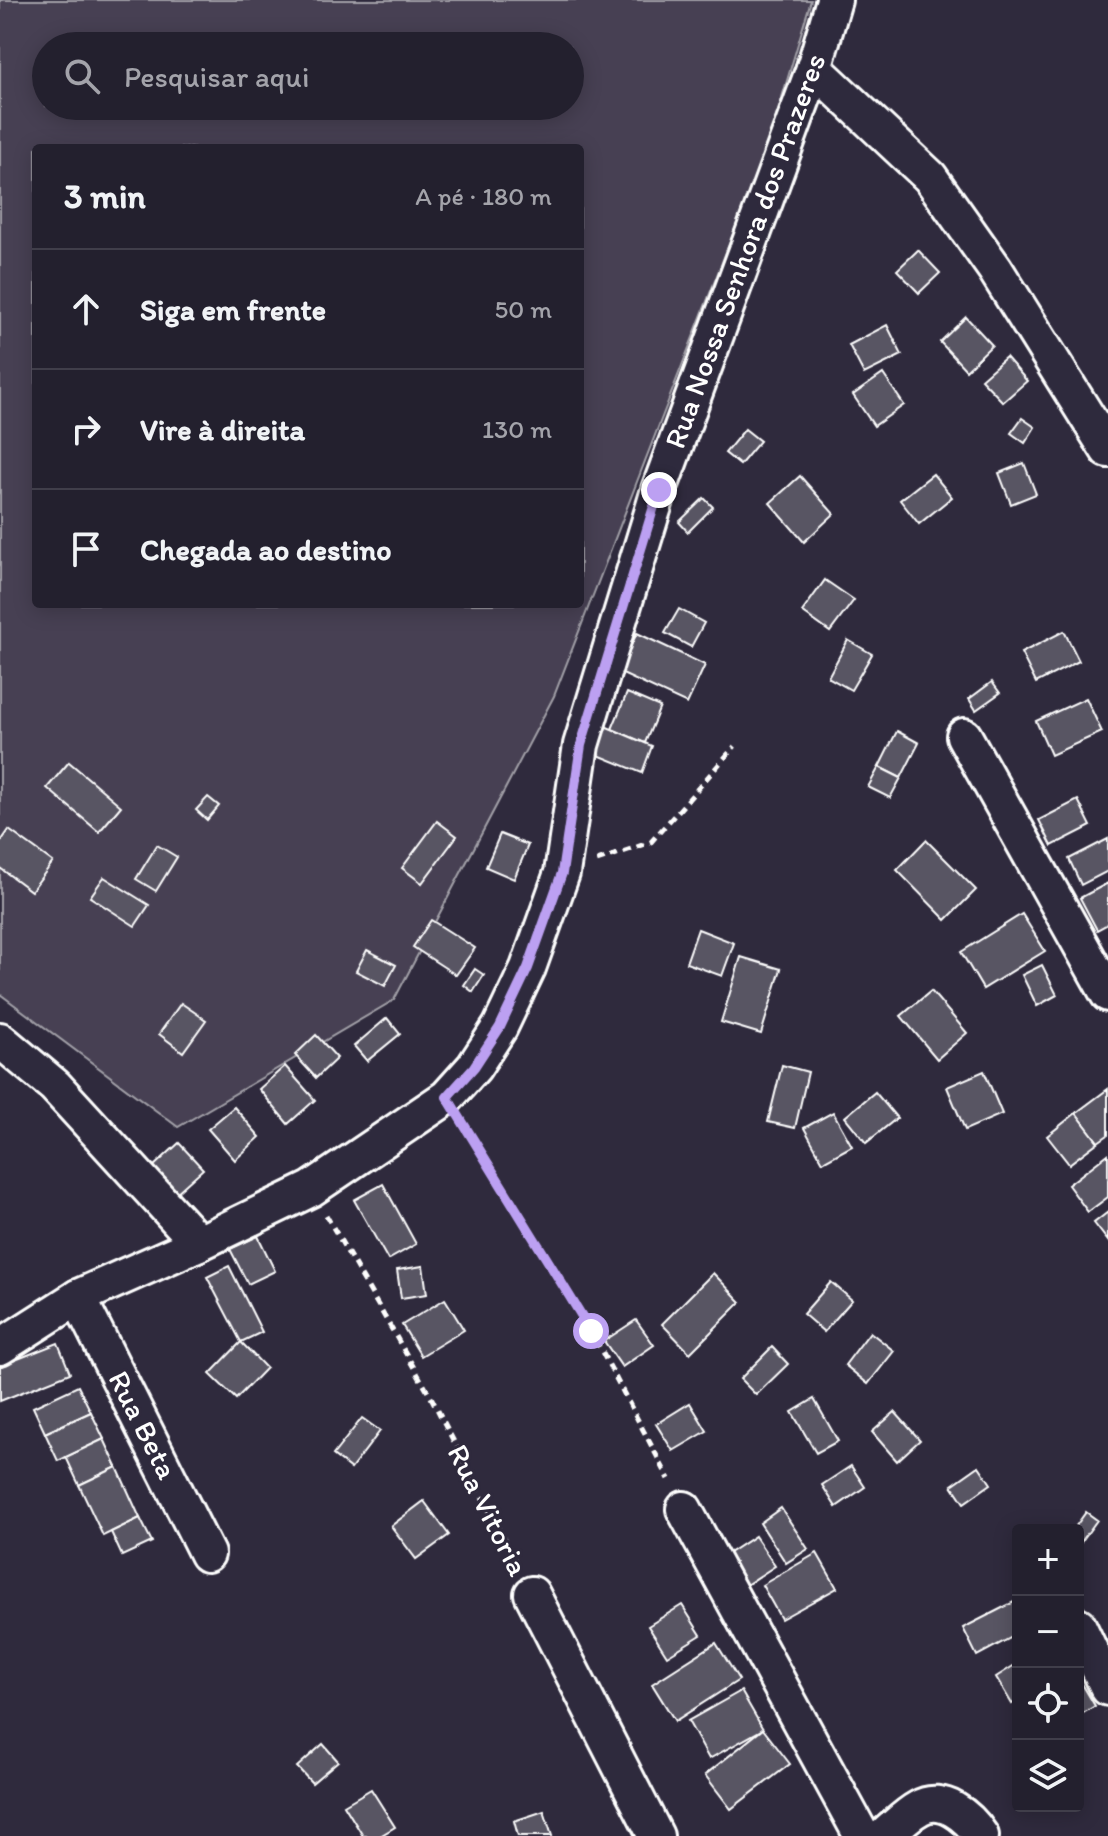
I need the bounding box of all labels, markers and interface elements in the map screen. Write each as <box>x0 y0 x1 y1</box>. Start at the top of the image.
search box <box>32 32 584 120</box>
street label: Rua Nossa Senhora dos Prazeres <box>656 48 833 453</box>
icon: search <box>60 54 104 98</box>
text: Pesquisar aqui <box>124 58 309 95</box>
text: 3 min <box>64 176 146 217</box>
text: A pé · 180 m <box>415 180 552 212</box>
icon: ahead <box>64 287 108 331</box>
text: Siga em frente <box>140 291 326 328</box>
text: 50 m <box>495 293 552 325</box>
icon: right <box>64 407 108 451</box>
text: Vire à direita <box>140 411 305 448</box>
text: 130 m <box>482 413 552 445</box>
route end <box>641 472 677 508</box>
icon: arrive <box>64 527 108 571</box>
text: Chegada ao destino <box>140 531 392 568</box>
route start <box>573 1313 609 1349</box>
street label: Rua Beta <box>101 1364 187 1485</box>
street label: Rua Vitoria <box>440 1438 538 1582</box>
map controls <box>1012 1524 1084 1812</box>
button: + <box>1012 1524 1084 1596</box>
button: − <box>1012 1596 1084 1668</box>
button: locate <box>1012 1668 1084 1740</box>
button: layers <box>1012 1740 1084 1812</box>

